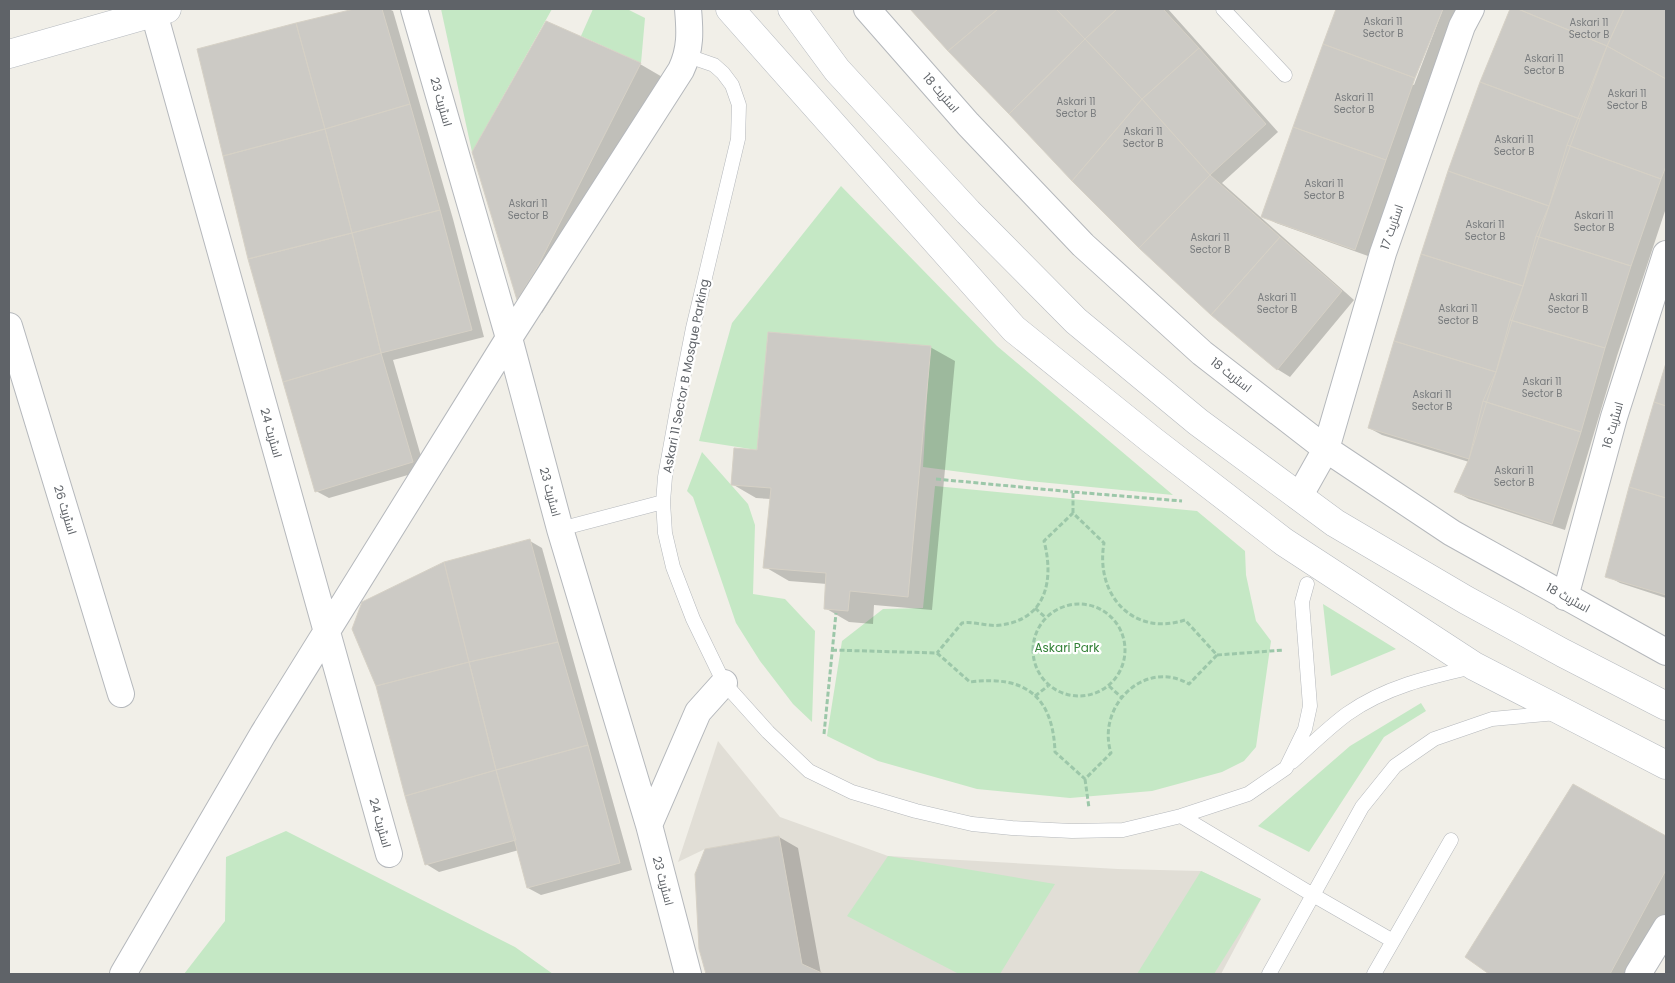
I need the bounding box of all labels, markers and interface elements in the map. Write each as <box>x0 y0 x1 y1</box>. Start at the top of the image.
house number: Askari 11 Sector B <box>1363 14 1403 41</box>
house number: Askari 11 Sector B <box>1569 15 1609 42</box>
house number: Askari 11 Sector B <box>1524 51 1564 78</box>
street label: اسٹریٹ 18 <box>919 69 964 116</box>
street label: اسٹریٹ 23 <box>426 75 457 128</box>
house number: Askari 11 Sector B <box>1607 86 1647 113</box>
house number: Askari 11 Sector B <box>1334 90 1374 117</box>
house number: Askari 11 Sector B <box>1056 94 1096 121</box>
house number: Askari 11 Sector B <box>1123 124 1163 151</box>
house number: Askari 11 Sector B <box>1494 132 1534 159</box>
house number: Askari 11 Sector B <box>1304 176 1344 203</box>
house number: Askari 11 Sector B <box>508 196 548 223</box>
street label: اسٹریٹ 17 <box>1376 202 1407 252</box>
house number: Askari 11 Sector B <box>1574 208 1614 235</box>
house number: Askari 11 Sector B <box>1465 217 1505 244</box>
house number: Askari 11 Sector B <box>1190 230 1230 257</box>
street label: Askari 11 Sector B Mosque Parking <box>658 277 713 474</box>
house number: Askari 11 Sector B <box>1257 290 1297 317</box>
house number: Askari 11 Sector B <box>1548 290 1588 317</box>
house number: Askari 11 Sector B <box>1438 301 1478 328</box>
street label: اسٹریٹ 18 <box>1207 353 1255 396</box>
house number: Askari 11 Sector B <box>1522 374 1562 401</box>
house number: Askari 11 Sector B <box>1412 387 1452 414</box>
street label: اسٹریٹ 16 <box>1598 399 1627 450</box>
street label: اسٹریٹ 24 <box>256 406 287 460</box>
house number: Askari 11 Sector B <box>1494 463 1534 490</box>
street label: اسٹریٹ 23 <box>536 465 565 518</box>
street label: اسٹریٹ 26 <box>50 483 81 537</box>
street label: اسٹریٹ 18 <box>1543 579 1593 617</box>
park label: Askari Park <box>1035 639 1100 656</box>
street label: اسٹریٹ 24 <box>365 796 396 850</box>
street label: اسٹریٹ 23 <box>649 854 678 907</box>

